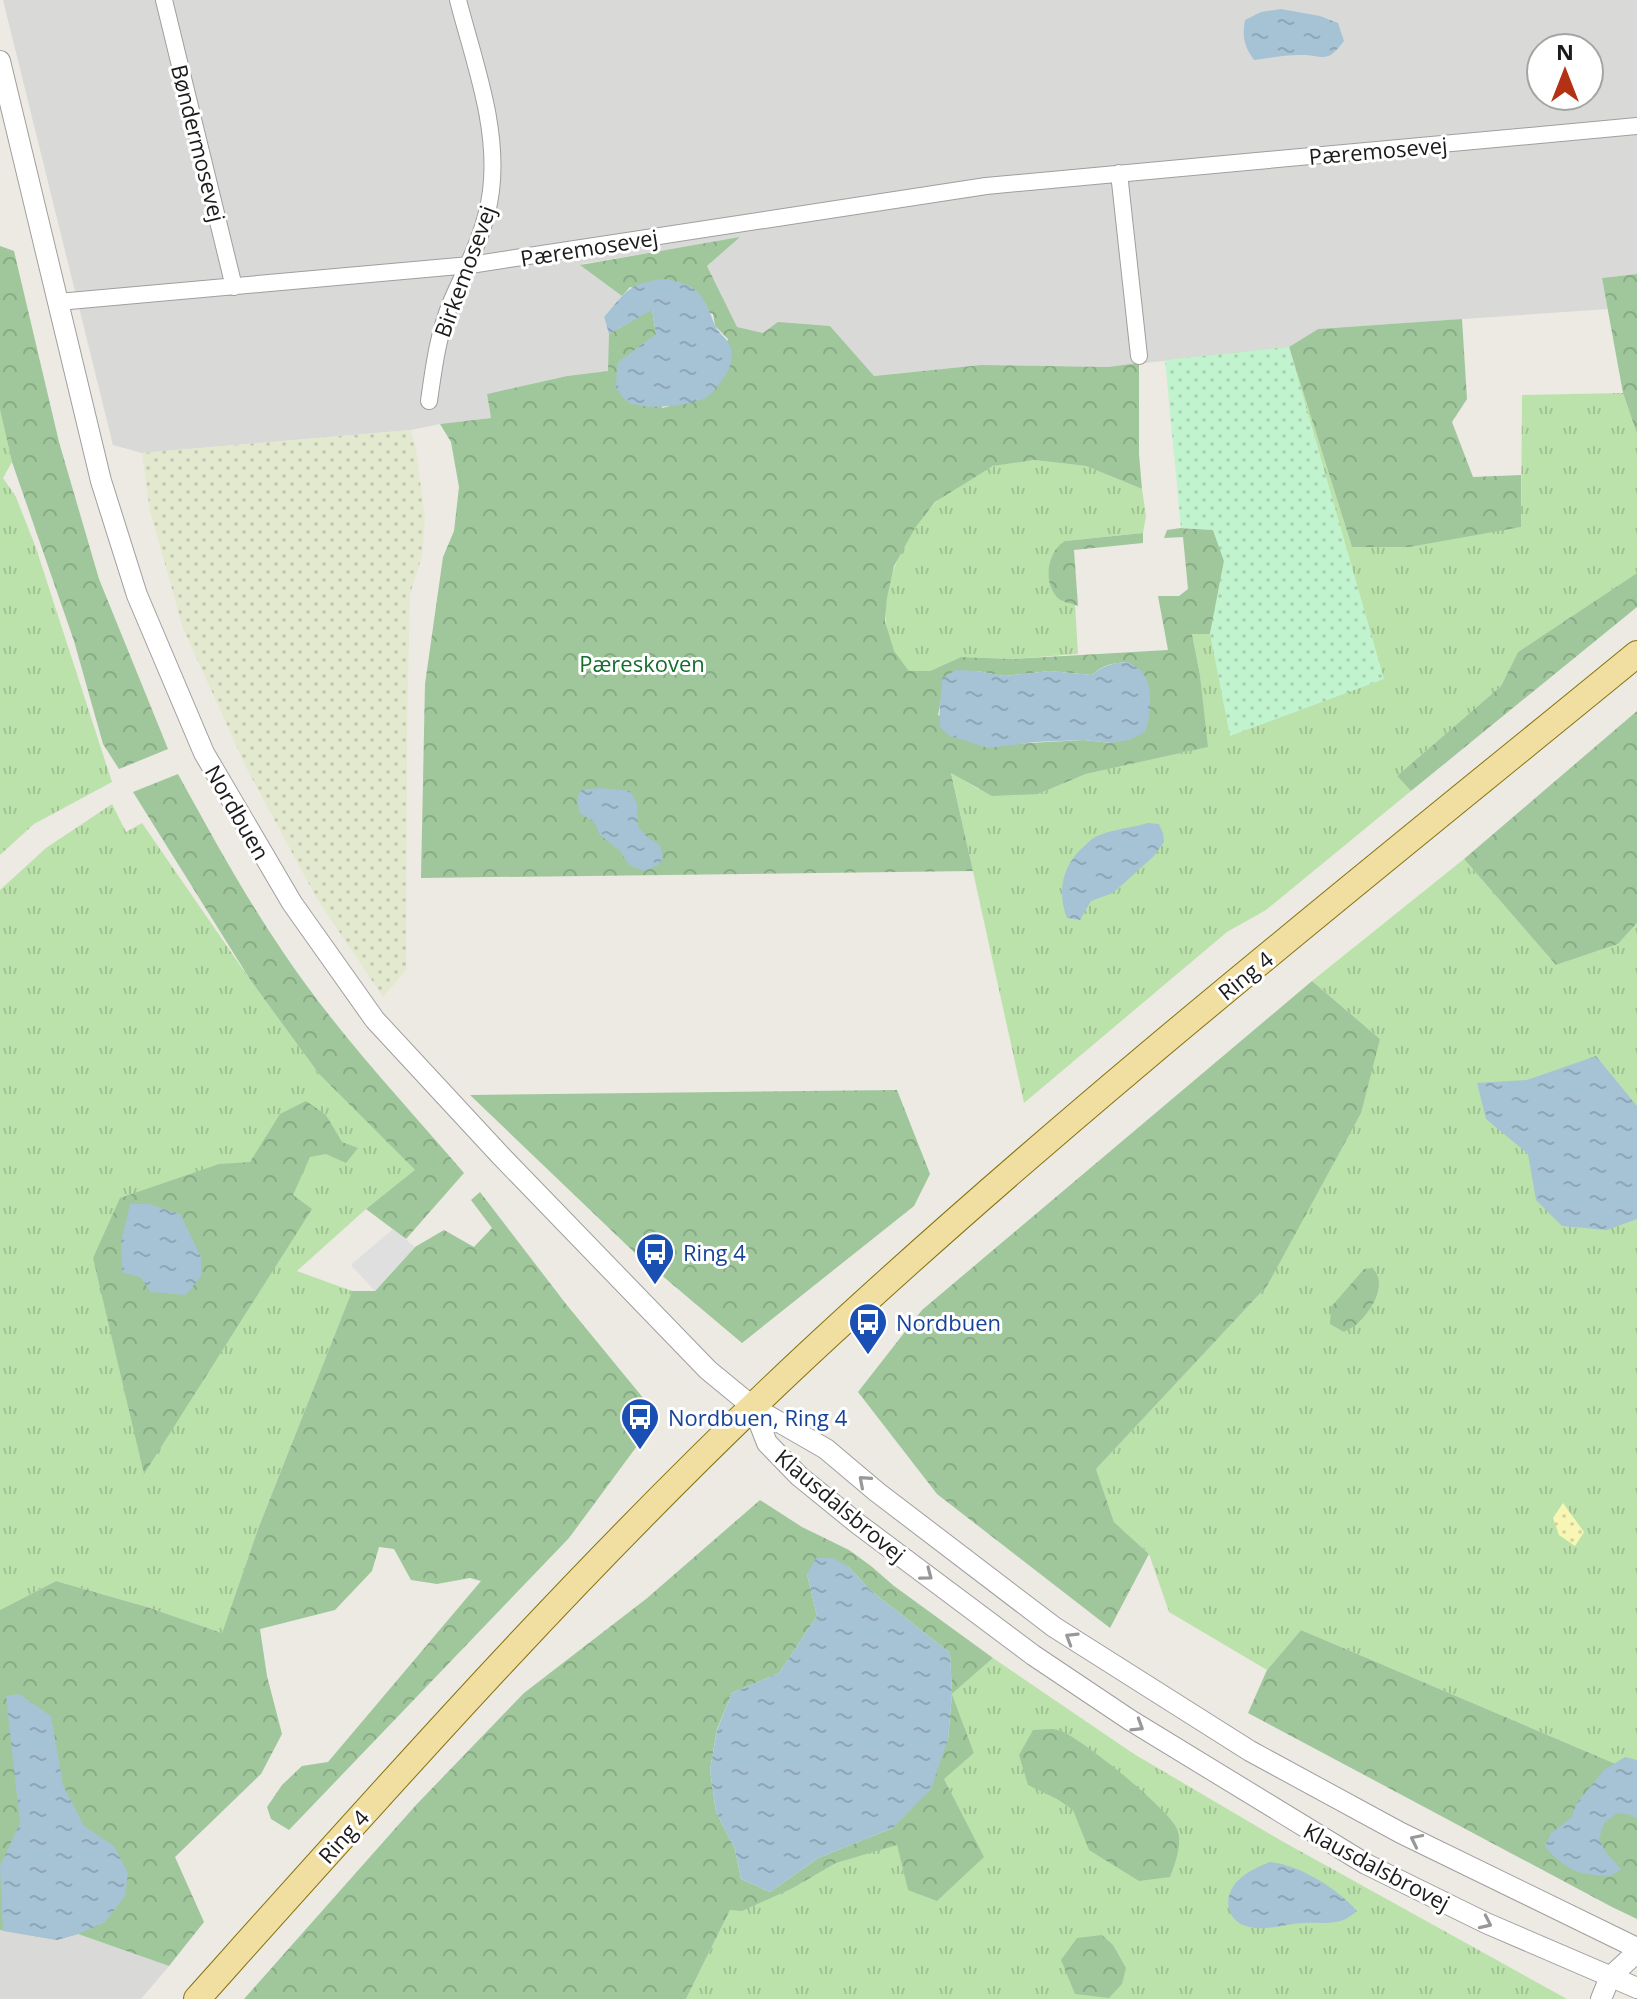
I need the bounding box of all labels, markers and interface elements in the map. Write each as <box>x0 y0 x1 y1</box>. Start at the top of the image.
north arrow <box>1525 32 1605 112</box>
text: N <box>1556 36 1574 66</box>
street label: Bøndermosevej <box>165 61 233 225</box>
street label: Pæremosevej <box>1308 129 1448 171</box>
street label: Birkemosevej <box>426 201 502 341</box>
street label: Pæremosevej <box>518 221 660 273</box>
park label: Pæreskoven <box>579 648 705 678</box>
street label: Nordbuen <box>199 759 277 865</box>
street label: Ring 4 <box>1211 943 1279 1006</box>
bus stop icon: Ring 4 <box>634 1231 676 1286</box>
place label: Ring 4 <box>683 1237 746 1267</box>
bus stop icon: Nordbuen <box>847 1301 889 1356</box>
place label: Nordbuen <box>896 1307 1001 1337</box>
bus stop icon: Nordbuen, Ring 4 <box>619 1396 661 1451</box>
place label: Nordbuen, Ring 4 <box>668 1402 848 1432</box>
street label: Klausdalsbrovej <box>769 1442 913 1568</box>
one-way arrow <box>859 1476 873 1491</box>
one-way arrow <box>918 1565 932 1580</box>
one-way arrow <box>1065 1632 1080 1647</box>
one-way arrow <box>1130 1716 1144 1731</box>
street label: Ring 4 <box>311 1802 375 1869</box>
street label: Klausdalsbrovej <box>1299 1815 1455 1917</box>
one-way arrow <box>1409 1835 1424 1850</box>
one-way arrow <box>1478 1913 1492 1929</box>

